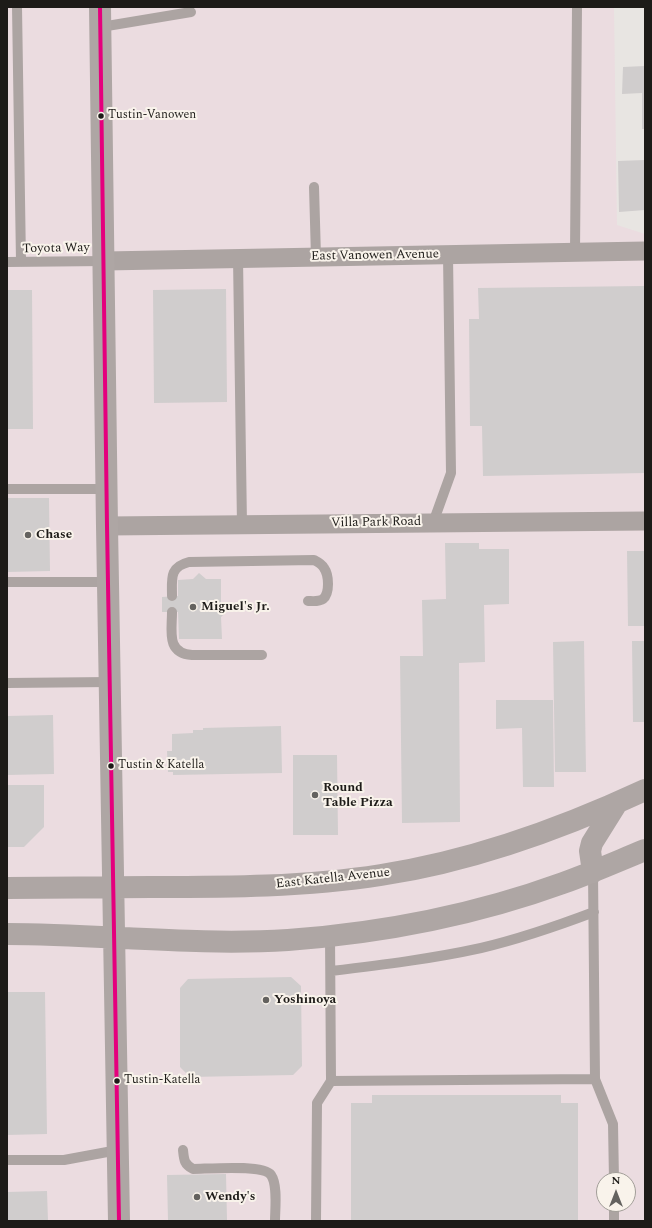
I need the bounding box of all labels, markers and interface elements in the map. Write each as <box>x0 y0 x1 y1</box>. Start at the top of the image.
place label: Tustin-Vanowen <box>108 109 196 123</box>
marker: Tustin-Vanowen <box>96 111 106 121</box>
street label: Toyota Way <box>22 241 90 257</box>
street label: East Vanowen Avenue <box>311 247 439 265</box>
street label: Villa Park Road <box>331 514 421 532</box>
place label: Chase <box>36 527 72 543</box>
marker: Chase <box>23 530 33 540</box>
place label: Miguel's Jr. <box>201 599 270 615</box>
marker: Miguel's Jr. <box>188 602 198 612</box>
place label: Tustin & Katella <box>118 759 204 773</box>
marker: Tustin & Katella <box>106 761 116 771</box>
place label: Round Table Pizza <box>323 780 393 811</box>
marker: Round Table Pizza <box>310 790 320 800</box>
street label: East Katella Avenue <box>275 865 391 893</box>
place label: Yoshinoya <box>274 992 336 1008</box>
marker: Yoshinoya <box>261 995 271 1005</box>
place label: Tustin-Katella <box>124 1074 200 1088</box>
marker: Tustin-Katella <box>112 1076 122 1086</box>
north arrow <box>596 1172 636 1212</box>
text: N <box>612 1172 620 1189</box>
place label: Wendy's <box>205 1189 255 1205</box>
marker: Wendy's <box>192 1192 202 1202</box>

